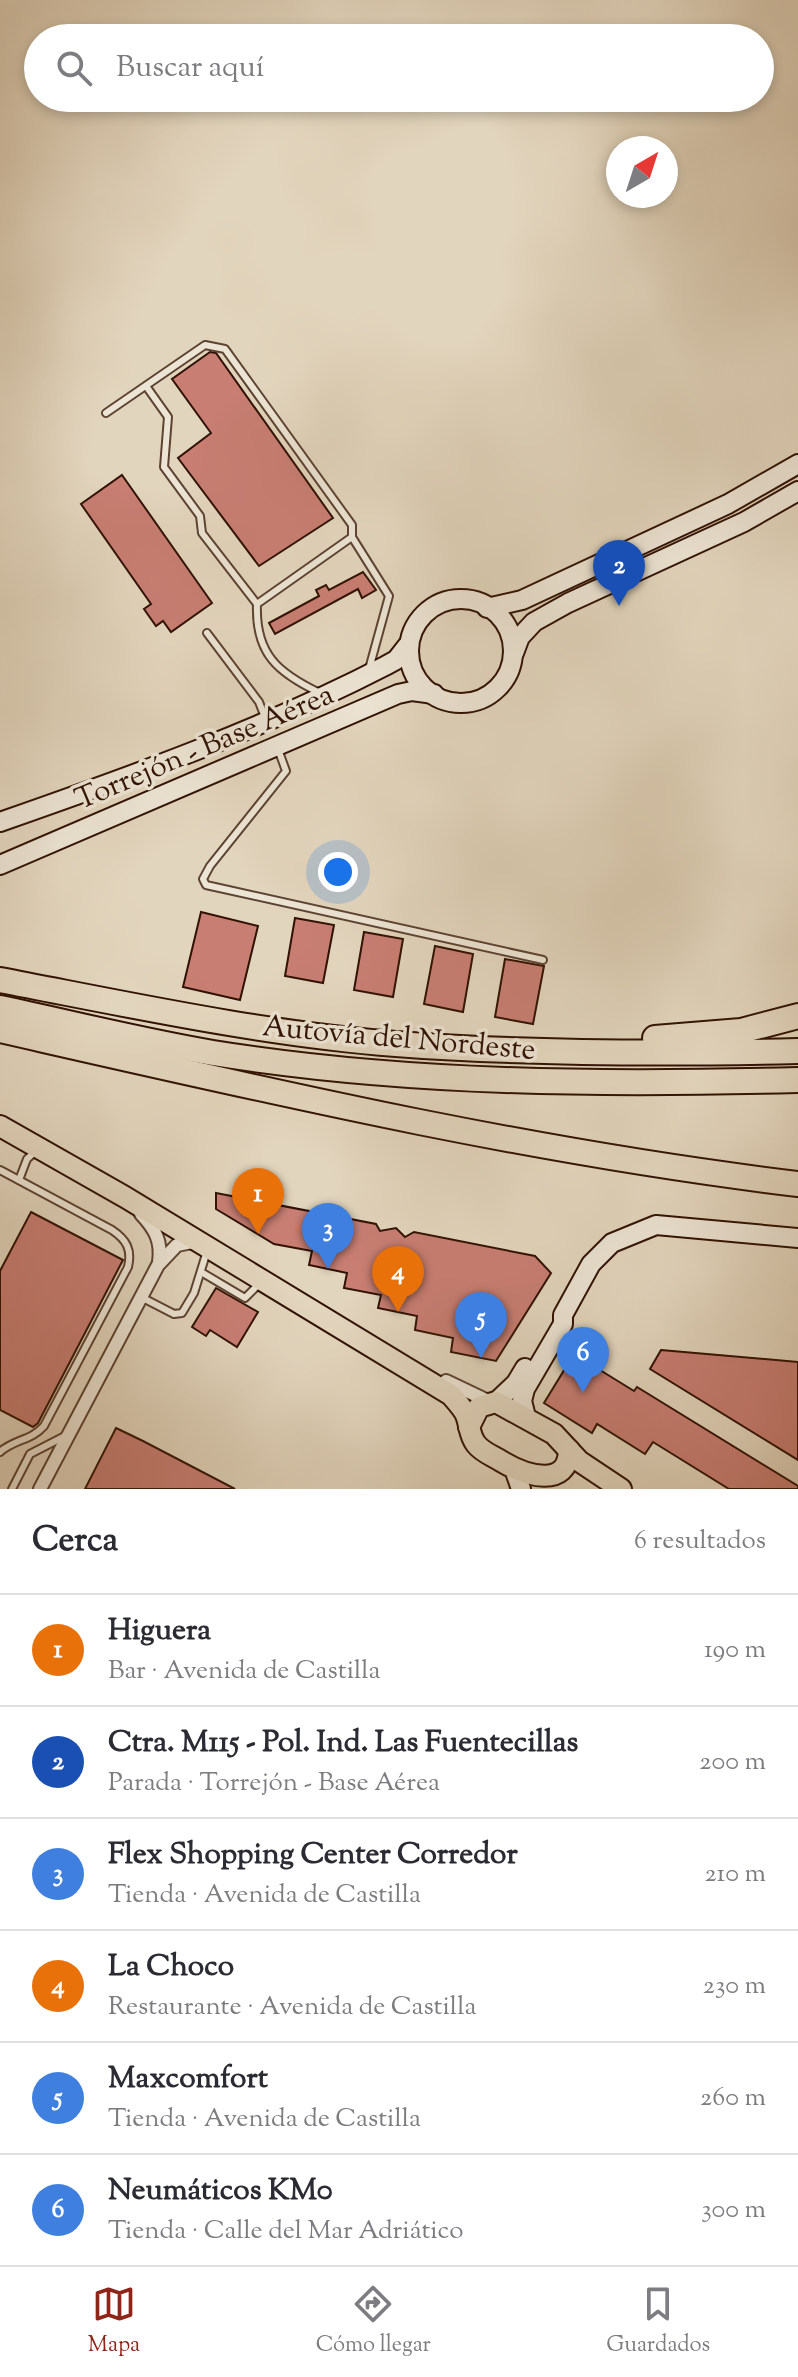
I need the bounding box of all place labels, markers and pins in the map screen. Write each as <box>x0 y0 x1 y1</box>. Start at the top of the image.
pin: 2 <box>593 540 645 606</box>
pin: 1 <box>232 1168 284 1234</box>
pin: 3 <box>302 1203 354 1269</box>
pin: 4 <box>372 1246 424 1312</box>
pin: 5 <box>455 1292 507 1358</box>
pin: 6 <box>557 1327 609 1393</box>

